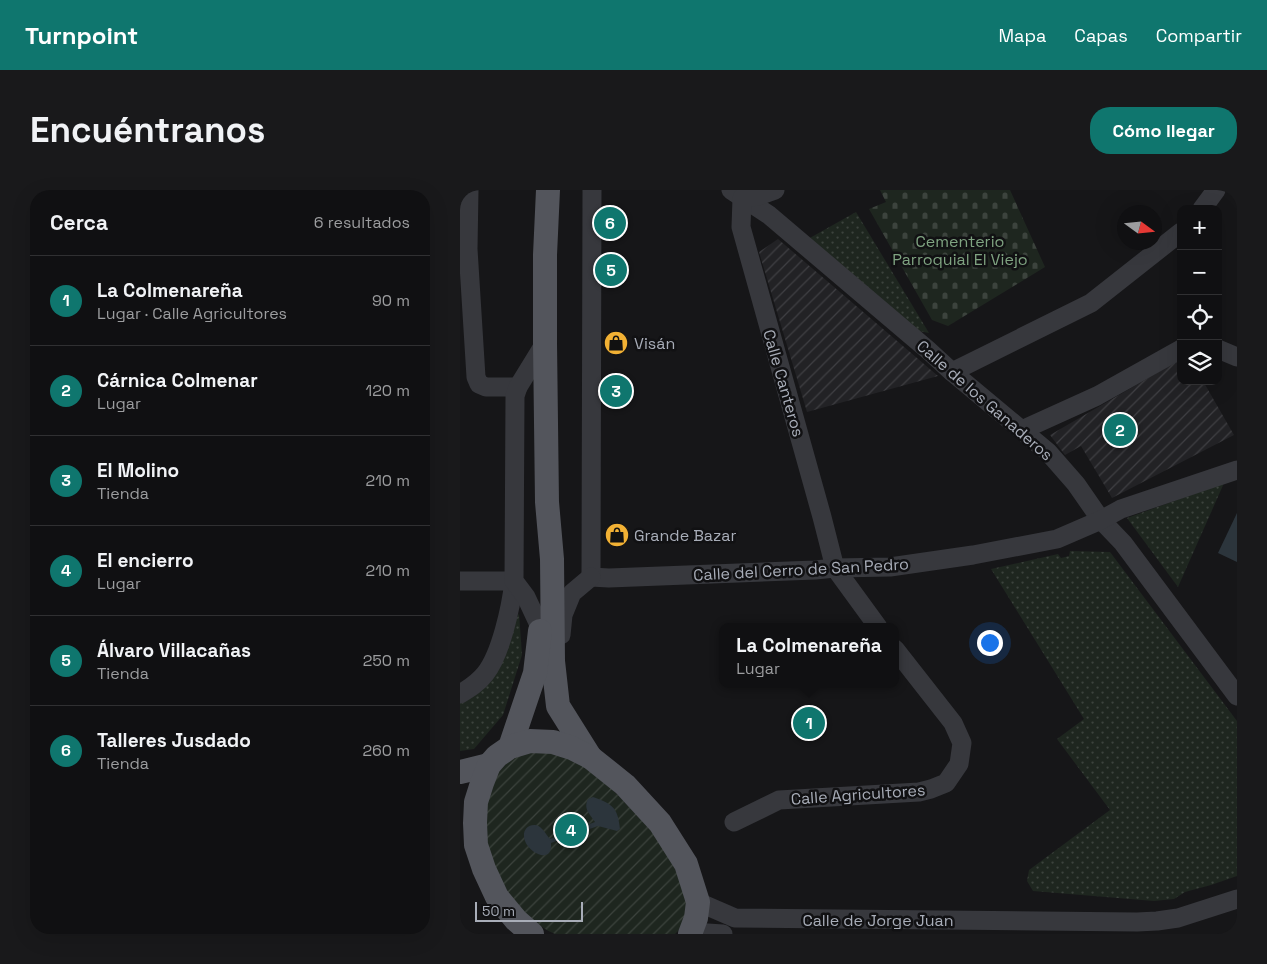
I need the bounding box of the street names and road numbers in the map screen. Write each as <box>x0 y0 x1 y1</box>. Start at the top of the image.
street label: Calle Canteros <box>758 327 809 439</box>
street label: Calle de los Ganaderos <box>912 336 1057 465</box>
street label: Calle del Cerro de San Pedro <box>693 553 909 586</box>
street label: Calle Agricultores <box>790 779 926 810</box>
street label: Calle de Jorge Juan <box>802 910 954 931</box>

